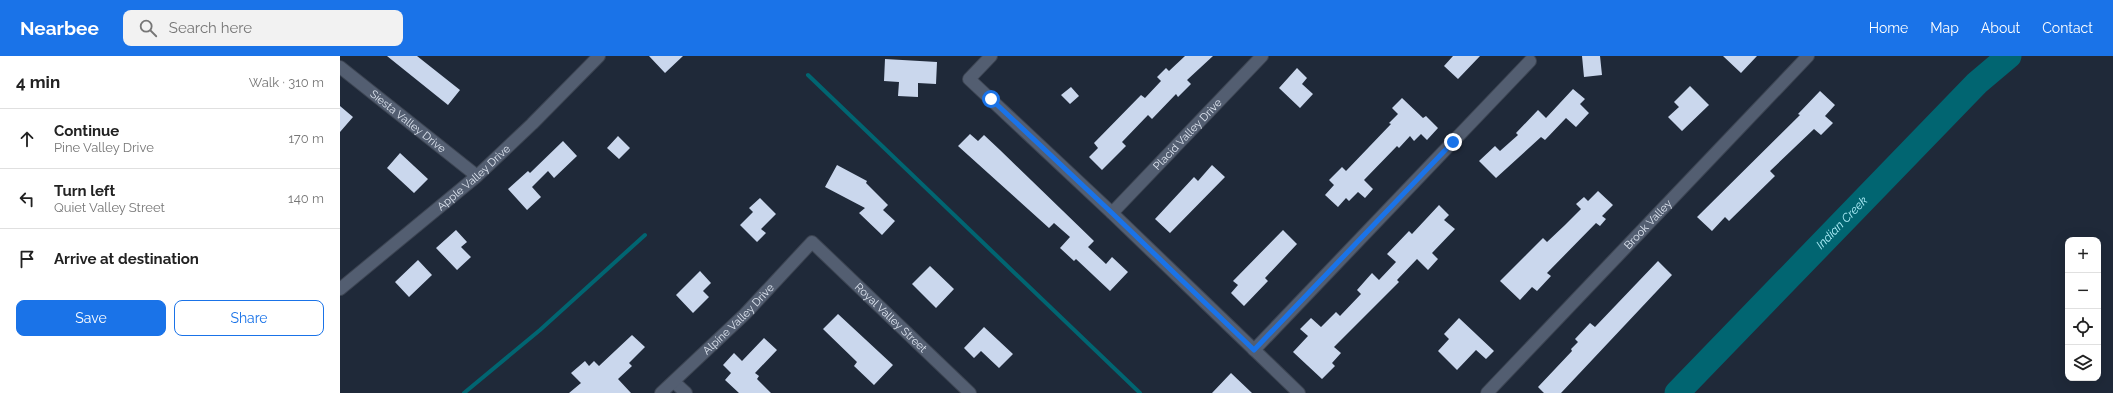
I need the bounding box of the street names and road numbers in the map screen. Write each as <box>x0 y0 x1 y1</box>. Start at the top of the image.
street label: Siesta Valley Drive <box>368 87 449 156</box>
street label: Placid Valley Drive <box>1150 95 1225 173</box>
street label: Apple Valley Drive <box>434 141 513 213</box>
street label: Brook Valley <box>1621 197 1674 252</box>
street label: Royal Valley Street <box>852 280 930 355</box>
street label: Alpine Valley Drive <box>700 281 777 357</box>

